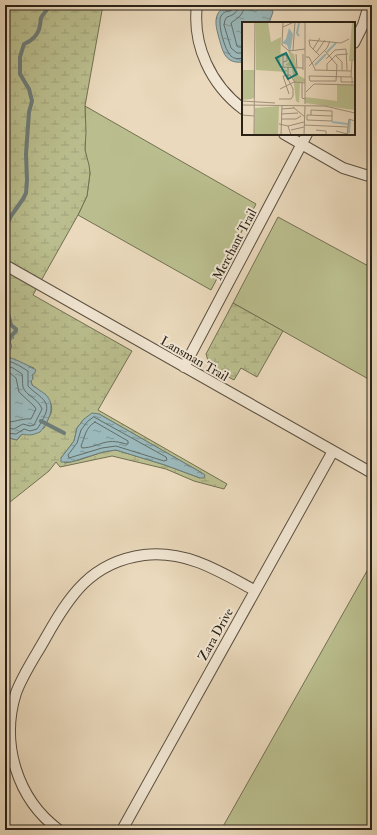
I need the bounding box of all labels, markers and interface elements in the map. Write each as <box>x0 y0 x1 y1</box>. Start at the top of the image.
inset map <box>242 22 355 135</box>
street label: Merchant Trail <box>209 205 261 283</box>
street label: Lansman Trail <box>158 333 232 385</box>
street label: Zara Drive <box>195 605 237 664</box>

